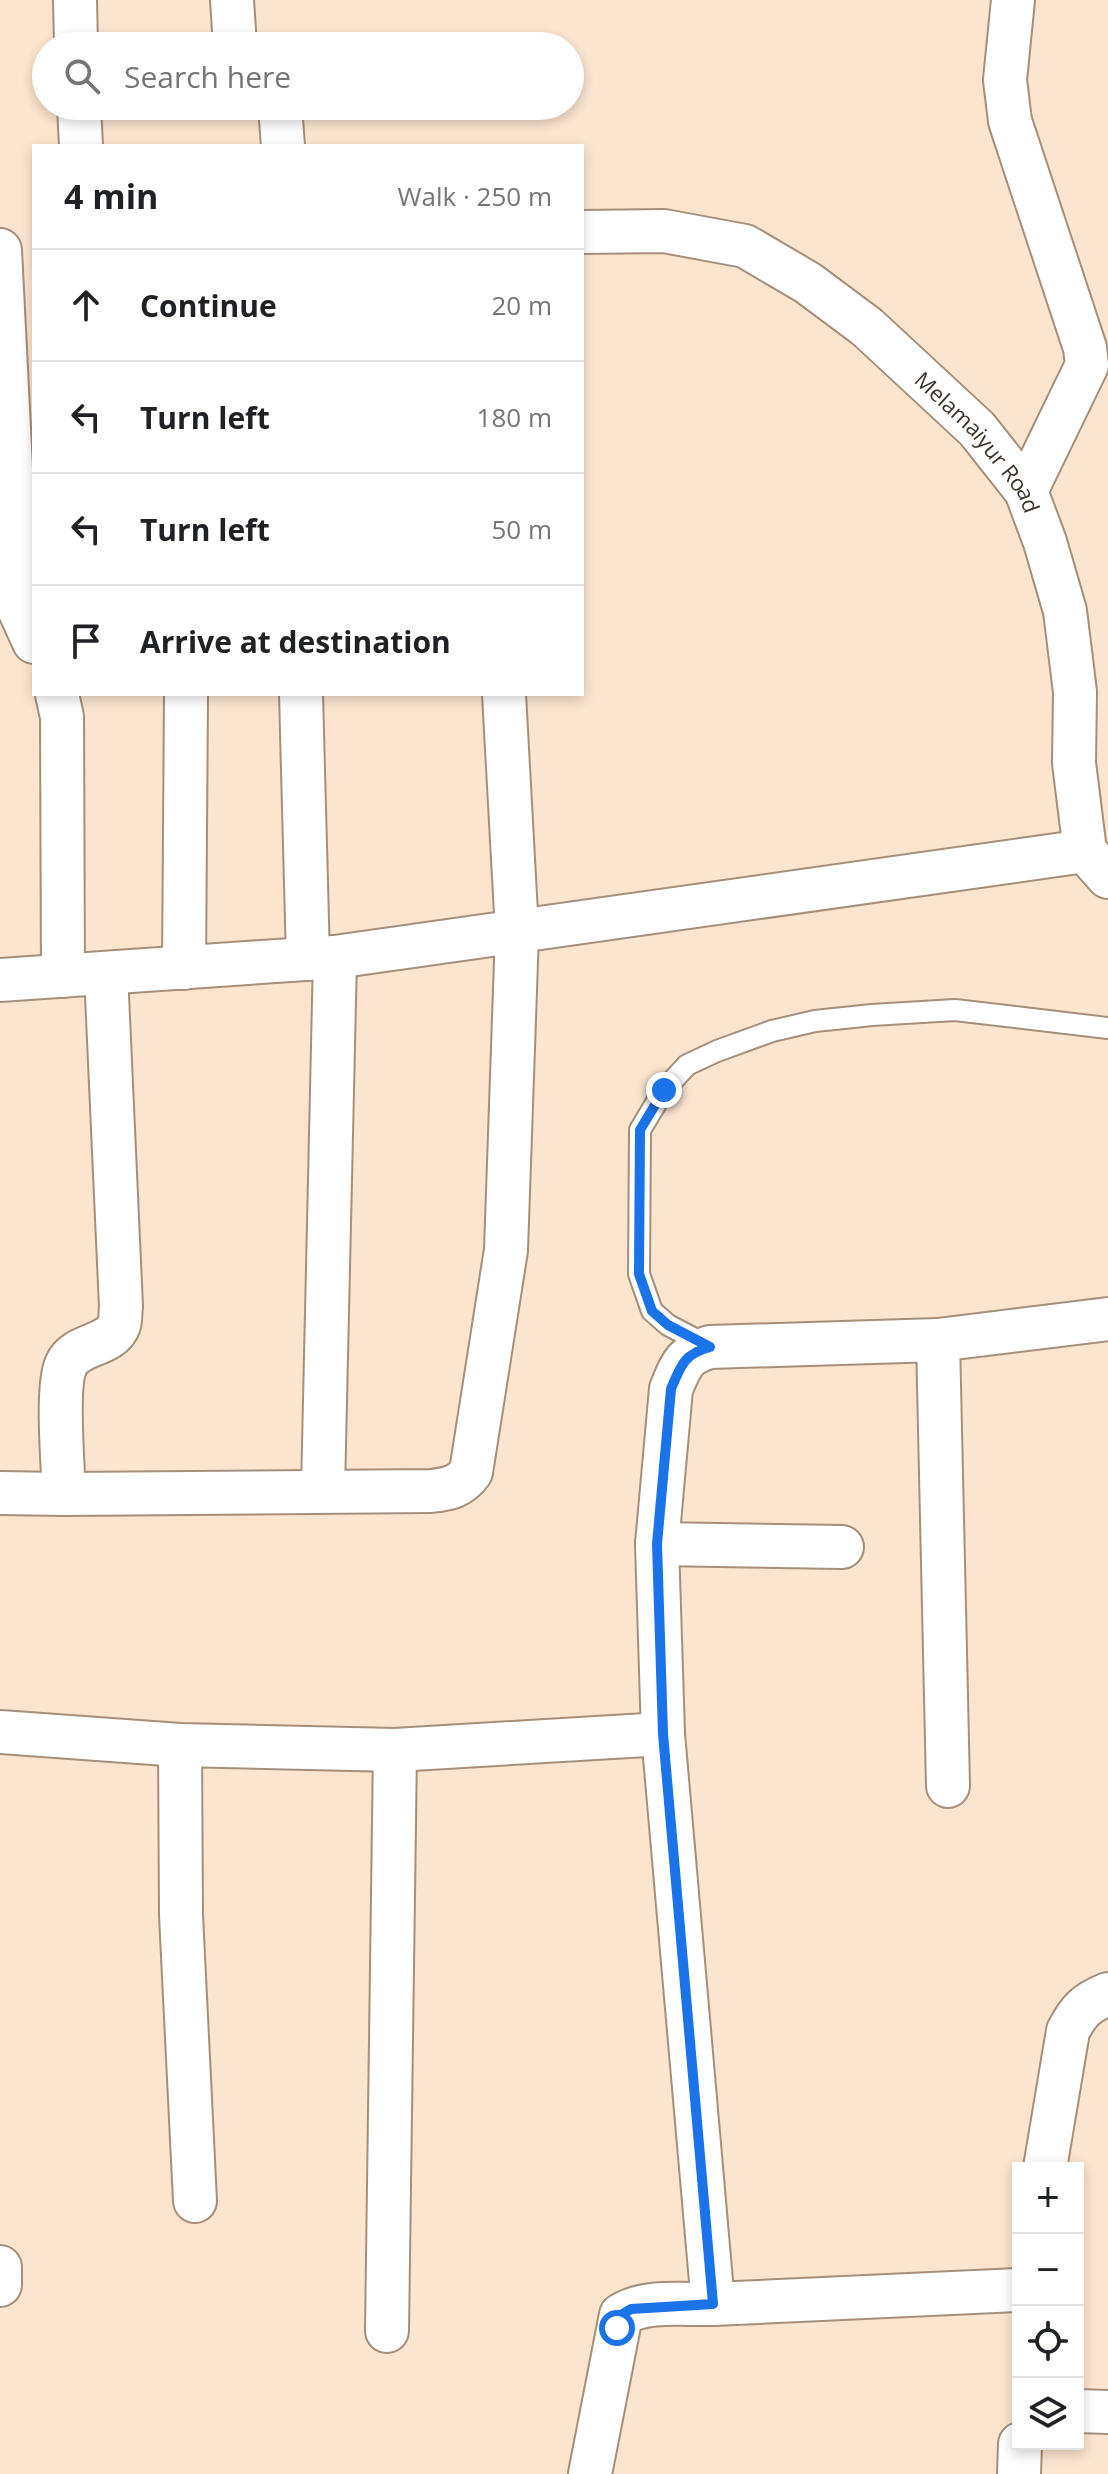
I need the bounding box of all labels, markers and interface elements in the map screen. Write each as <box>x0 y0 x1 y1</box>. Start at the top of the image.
search box <box>32 32 584 120</box>
icon: search <box>60 54 104 98</box>
text: Search here <box>124 56 291 97</box>
text: 4 min <box>64 173 158 219</box>
text: Walk · 250 m <box>398 178 552 214</box>
icon: ahead <box>64 283 108 327</box>
text: Continue <box>140 285 277 326</box>
text: 20 m <box>491 287 552 323</box>
street label: Melamaiyur Road <box>909 364 1048 517</box>
icon: left <box>64 395 108 439</box>
text: Turn left <box>140 397 270 438</box>
text: 180 m <box>477 399 552 435</box>
icon: left <box>64 507 108 551</box>
text: Turn left <box>140 509 270 550</box>
text: 50 m <box>491 511 552 547</box>
icon: arrive <box>64 619 108 663</box>
text: Arrive at destination <box>140 621 451 662</box>
route end <box>646 1072 682 1108</box>
map controls <box>1012 2162 1084 2450</box>
button: + <box>1012 2162 1084 2234</box>
button: − <box>1012 2234 1084 2306</box>
button: locate <box>1012 2306 1084 2378</box>
route start <box>599 2310 635 2346</box>
button: layers <box>1012 2378 1084 2450</box>

